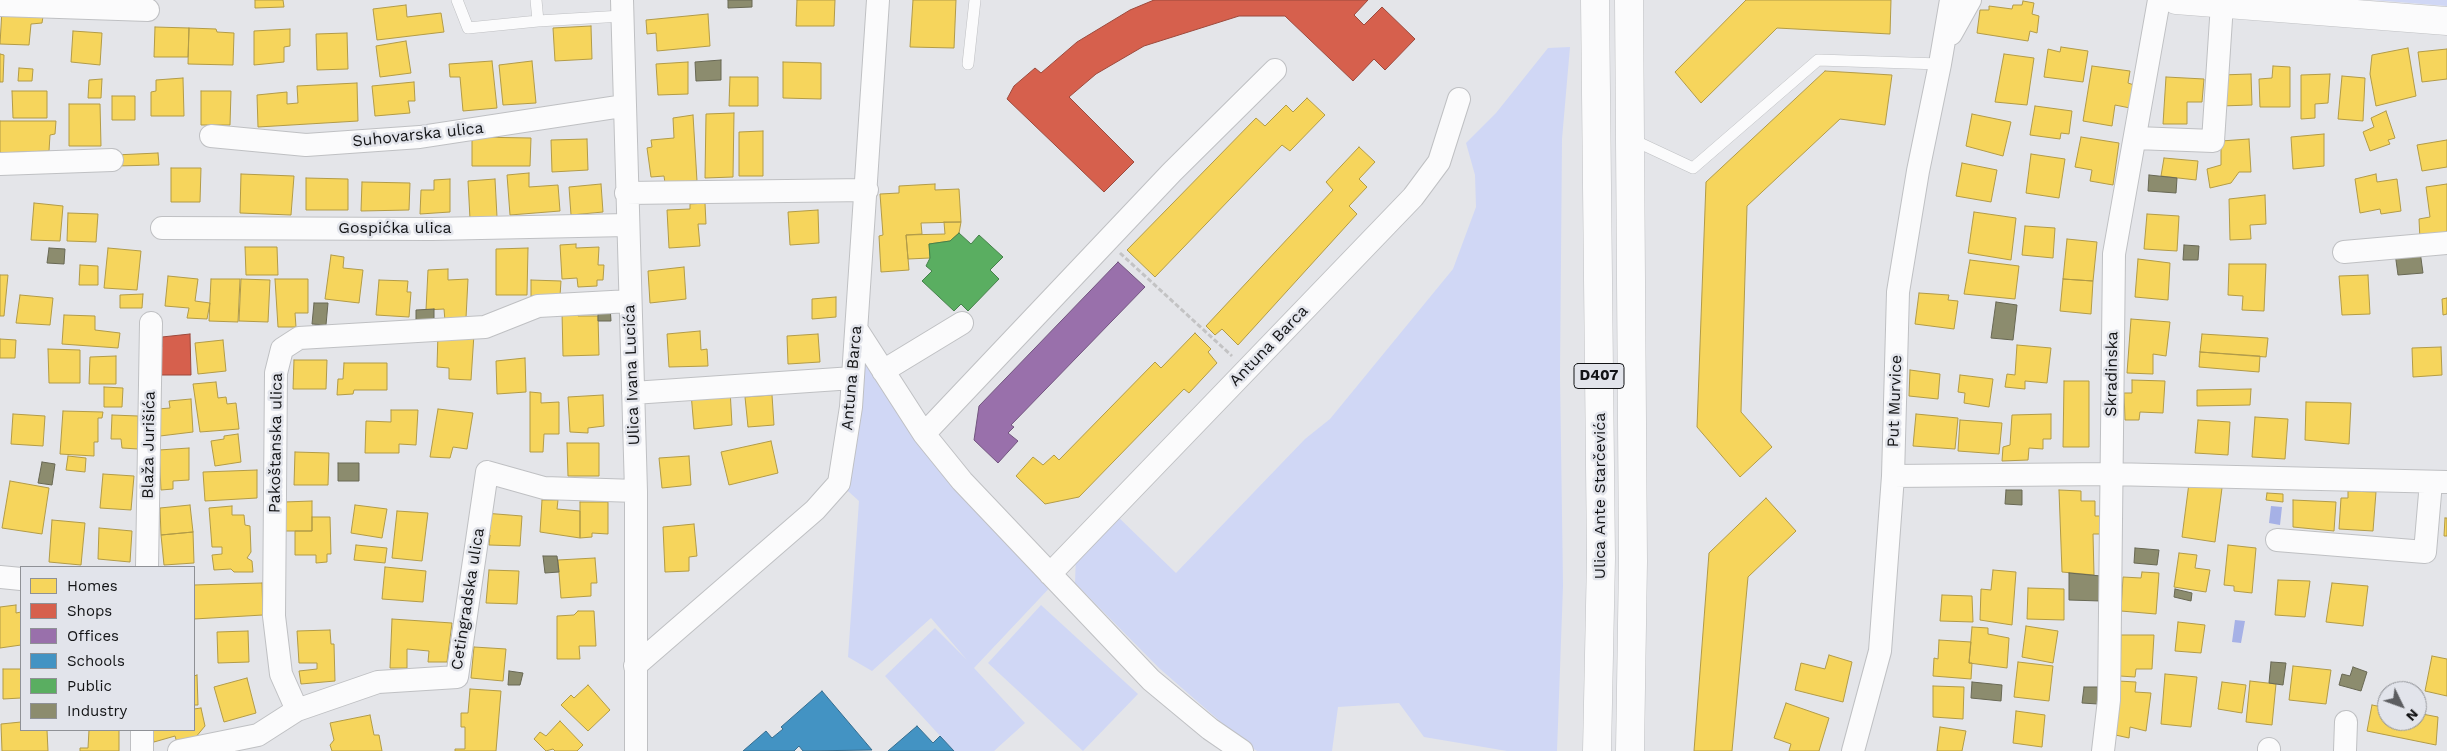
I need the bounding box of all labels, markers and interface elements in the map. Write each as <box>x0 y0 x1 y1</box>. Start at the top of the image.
street label: Suhovarska ulica <box>351 119 485 151</box>
street label: Gospićka ulica <box>338 218 452 238</box>
street label: Antuna Barca <box>1226 302 1312 390</box>
street label: Ulica Ivana Lucića <box>620 304 644 446</box>
street label: Antuna Barca <box>838 325 866 431</box>
street label: Skradinska <box>2102 331 2122 417</box>
street label: Put Murvice <box>1884 354 1906 448</box>
road number: D407 <box>1574 364 1624 388</box>
street label: Pakoštanska ulica <box>265 373 287 513</box>
street label: Blaža Jurišića <box>138 391 160 499</box>
street label: Ulica Ante Starčevića <box>1590 413 1610 579</box>
street label: Cetingradska ulica <box>447 527 489 671</box>
legend <box>20 566 195 731</box>
text: Homes <box>67 577 118 595</box>
text: Shops <box>67 602 112 620</box>
text: Offices <box>67 627 119 645</box>
text: Schools <box>67 652 125 670</box>
text: Public <box>67 677 112 695</box>
north arrow <box>2377 681 2427 731</box>
text: Industry <box>67 702 127 720</box>
text: N <box>2403 706 2422 725</box>

